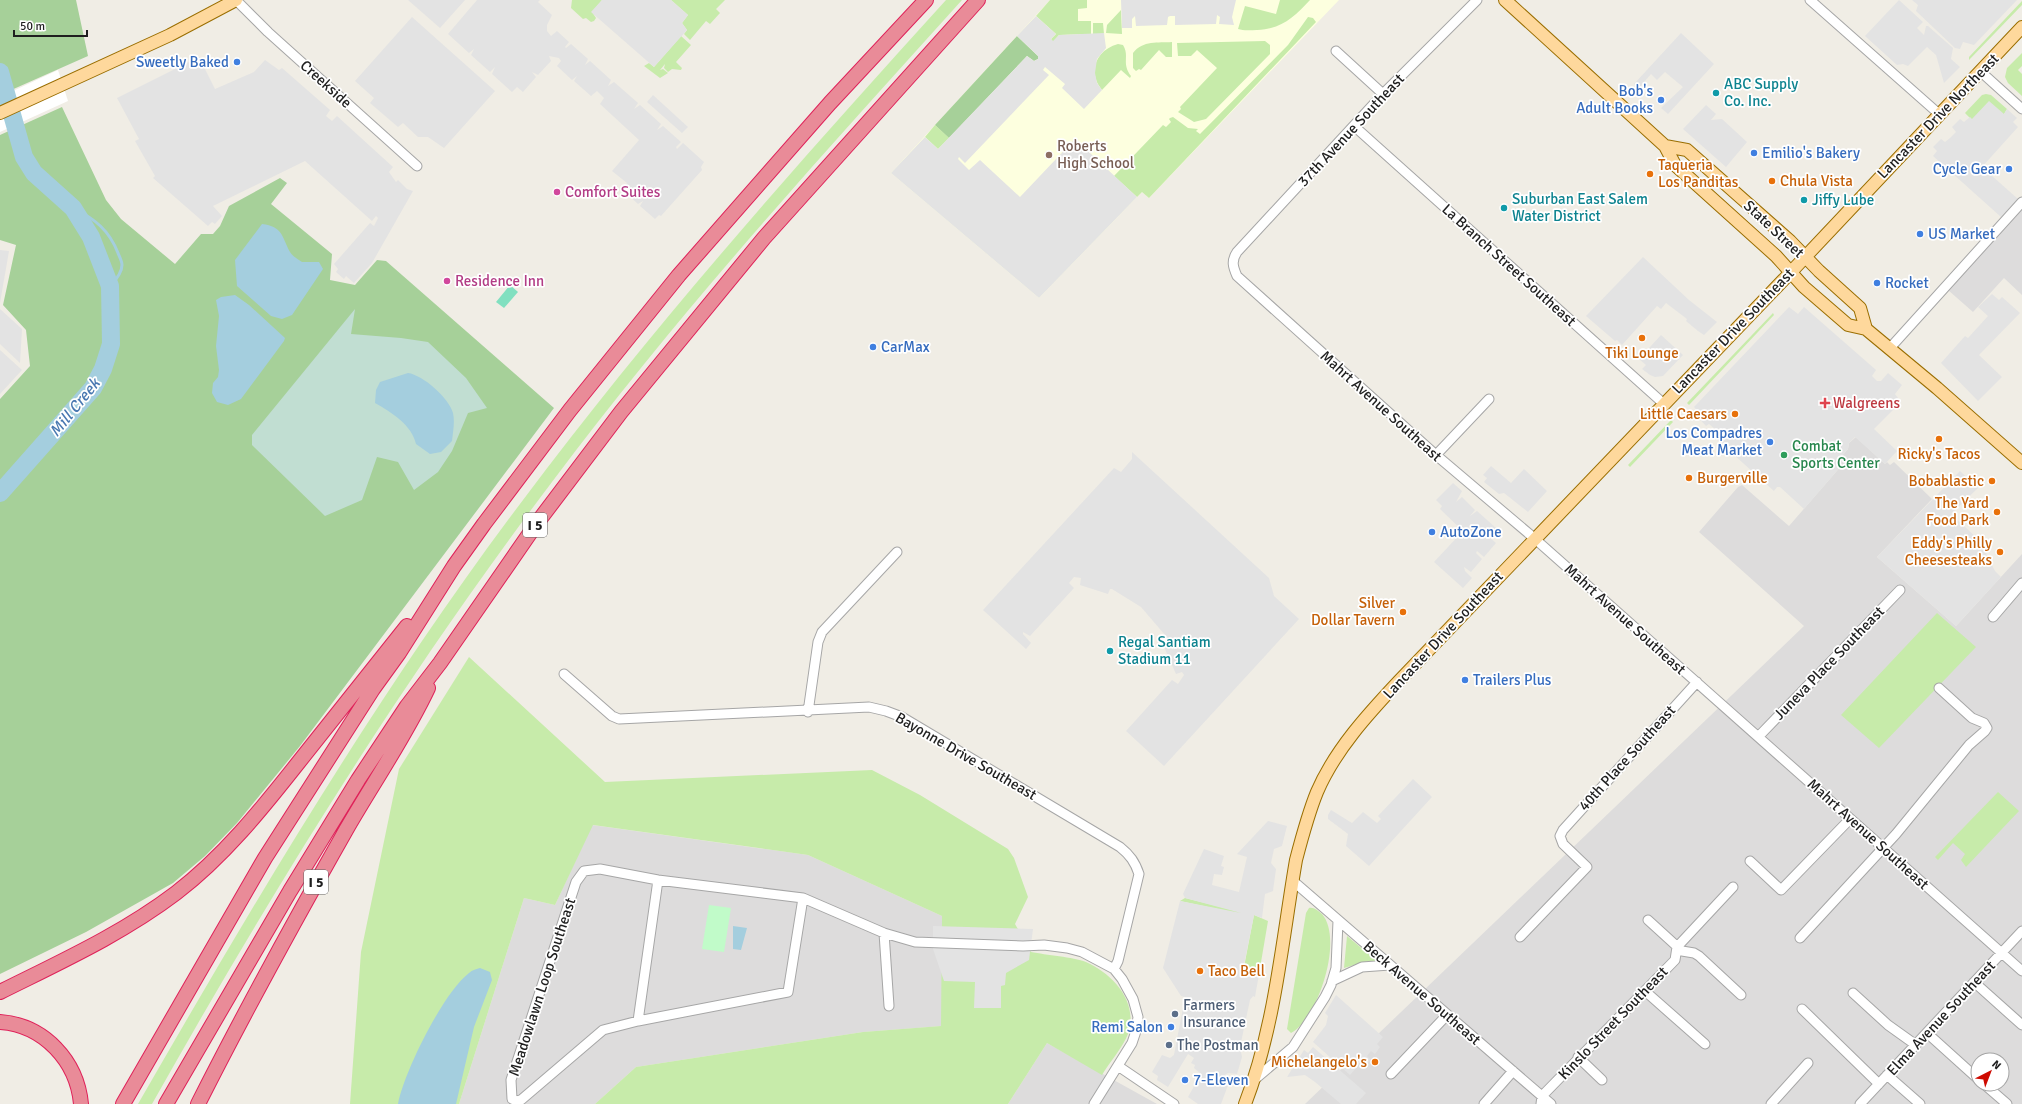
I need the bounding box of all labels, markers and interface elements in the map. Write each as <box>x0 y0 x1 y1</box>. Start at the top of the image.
scale bar <box>14 12 87 38</box>
text: 50 m <box>20 19 45 34</box>
street label: Lancaster Drive Northeast <box>1873 50 2003 182</box>
place label: Sweetly Baked <box>136 53 229 71</box>
street label: Creekside <box>297 56 355 112</box>
marker: Sweetly Baked <box>232 57 242 67</box>
street label: 37th Avenue Southeast <box>1294 70 1408 190</box>
place label: ABC Supply Co. Inc. <box>1724 75 1798 110</box>
place label: Bob's Adult Books <box>1576 82 1653 117</box>
marker: ABC Supply Co. Inc. <box>1711 88 1721 98</box>
marker: Bob's Adult Books <box>1656 95 1666 105</box>
place label: Roberts High School <box>1057 137 1134 172</box>
place label: Emilio's Bakery <box>1762 144 1860 162</box>
marker: Emilio's Bakery <box>1749 148 1759 158</box>
marker: Roberts High School <box>1044 150 1054 160</box>
place label: Taqueria Los Panditas <box>1658 156 1739 191</box>
place label: Cycle Gear <box>1933 160 2001 178</box>
marker: Cycle Gear <box>2004 164 2014 174</box>
marker: Taqueria Los Panditas <box>1645 169 1655 179</box>
place label: Chula Vista <box>1780 172 1853 190</box>
marker: Chula Vista <box>1767 176 1777 186</box>
place label: Comfort Suites <box>565 183 661 201</box>
marker: Comfort Suites <box>552 187 562 197</box>
place label: Suburban East Salem Water District <box>1512 190 1648 225</box>
place label: Jiffy Lube <box>1812 191 1874 209</box>
marker: Jiffy Lube <box>1799 195 1809 205</box>
street label: State Street <box>1740 196 1808 262</box>
street label: La Branch Street Southeast <box>1438 200 1580 330</box>
marker: Suburban East Salem Water District <box>1499 203 1509 213</box>
place label: US Market <box>1928 225 1995 243</box>
marker: US Market <box>1915 229 1925 239</box>
street label: Lancaster Drive Southeast <box>1668 264 1798 398</box>
place label: Residence Inn <box>455 272 544 290</box>
place label: Rocket <box>1885 274 1929 292</box>
marker: Residence Inn <box>442 276 452 286</box>
marker: Rocket <box>1872 278 1882 288</box>
marker: Tiki Lounge <box>1637 333 1647 343</box>
place label: CarMax <box>881 338 930 356</box>
marker: CarMax <box>868 342 878 352</box>
place label: Tiki Lounge <box>1605 344 1679 362</box>
street label: Mahrt Avenue Southeast <box>1317 347 1445 465</box>
water label: Mill Creek <box>45 373 106 441</box>
place label: Walgreens <box>1833 394 1900 412</box>
marker: Walgreens <box>1820 398 1830 408</box>
place label: Little Caesars <box>1640 405 1727 423</box>
marker: Little Caesars <box>1730 409 1740 419</box>
place label: Los Compadres Meat Market <box>1665 424 1762 459</box>
marker: Ricky's Tacos <box>1934 434 1944 444</box>
marker: Los Compadres Meat Market <box>1765 437 1775 447</box>
place label: Combat Sports Center <box>1792 437 1880 472</box>
place label: Ricky's Tacos <box>1898 445 1981 463</box>
marker: Combat Sports Center <box>1779 450 1789 460</box>
place label: Burgerville <box>1697 469 1768 487</box>
place label: Bobablastic <box>1909 472 1984 490</box>
marker: Burgerville <box>1684 473 1694 483</box>
marker: Bobablastic <box>1987 476 1997 486</box>
place label: The Yard Food Park <box>1926 494 1989 529</box>
marker: The Yard Food Park <box>1992 507 2002 517</box>
road number: I 5 <box>523 513 547 537</box>
place label: AutoZone <box>1440 523 1502 541</box>
marker: AutoZone <box>1427 527 1437 537</box>
place label: Eddy's Philly Cheesesteaks <box>1905 534 1992 569</box>
marker: Eddy's Philly Cheesesteaks <box>1995 547 2005 557</box>
street label: Mahrt Avenue Southeast <box>1561 560 1689 678</box>
street label: Lancaster Drive Southeast <box>1379 568 1507 702</box>
place label: Silver Dollar Tavern <box>1311 594 1395 629</box>
street label: Juneva Place Southeast <box>1770 602 1888 724</box>
marker: Silver Dollar Tavern <box>1398 607 1408 617</box>
place label: Regal Santiam Stadium 11 <box>1118 633 1211 668</box>
marker: Regal Santiam Stadium 11 <box>1105 646 1115 656</box>
place label: Trailers Plus <box>1473 671 1552 689</box>
marker: Trailers Plus <box>1460 675 1470 685</box>
street label: 40th Place Southeast <box>1575 701 1679 815</box>
street label: Bayonne Drive Southeast <box>892 708 1040 804</box>
street label: Mahrt Avenue Southeast <box>1804 775 1932 893</box>
road number: I 5 <box>304 870 328 894</box>
street label: Meadowlawn Loop Southeast <box>505 895 579 1079</box>
street label: Beck Avenue Southeast <box>1360 937 1484 1049</box>
street label: Elma Avenue Southeast <box>1883 957 1999 1079</box>
place label: Taco Bell <box>1208 962 1265 980</box>
street label: Kinslo Street Southeast <box>1554 963 1672 1083</box>
marker: Taco Bell <box>1195 966 1205 976</box>
place label: Farmers Insurance <box>1183 996 1246 1031</box>
marker: Farmers Insurance <box>1170 1009 1180 1019</box>
place label: Remi Salon <box>1091 1018 1163 1036</box>
marker: Remi Salon <box>1166 1022 1176 1032</box>
place label: The Postman <box>1177 1036 1259 1054</box>
marker: The Postman <box>1164 1040 1174 1050</box>
north arrow <box>1970 1052 2010 1092</box>
place label: Michelangelo's <box>1271 1053 1367 1071</box>
marker: Michelangelo's <box>1370 1057 1380 1067</box>
text: N <box>1989 1058 2004 1072</box>
place label: 7-Eleven <box>1193 1071 1249 1089</box>
marker: 7-Eleven <box>1180 1075 1190 1085</box>

